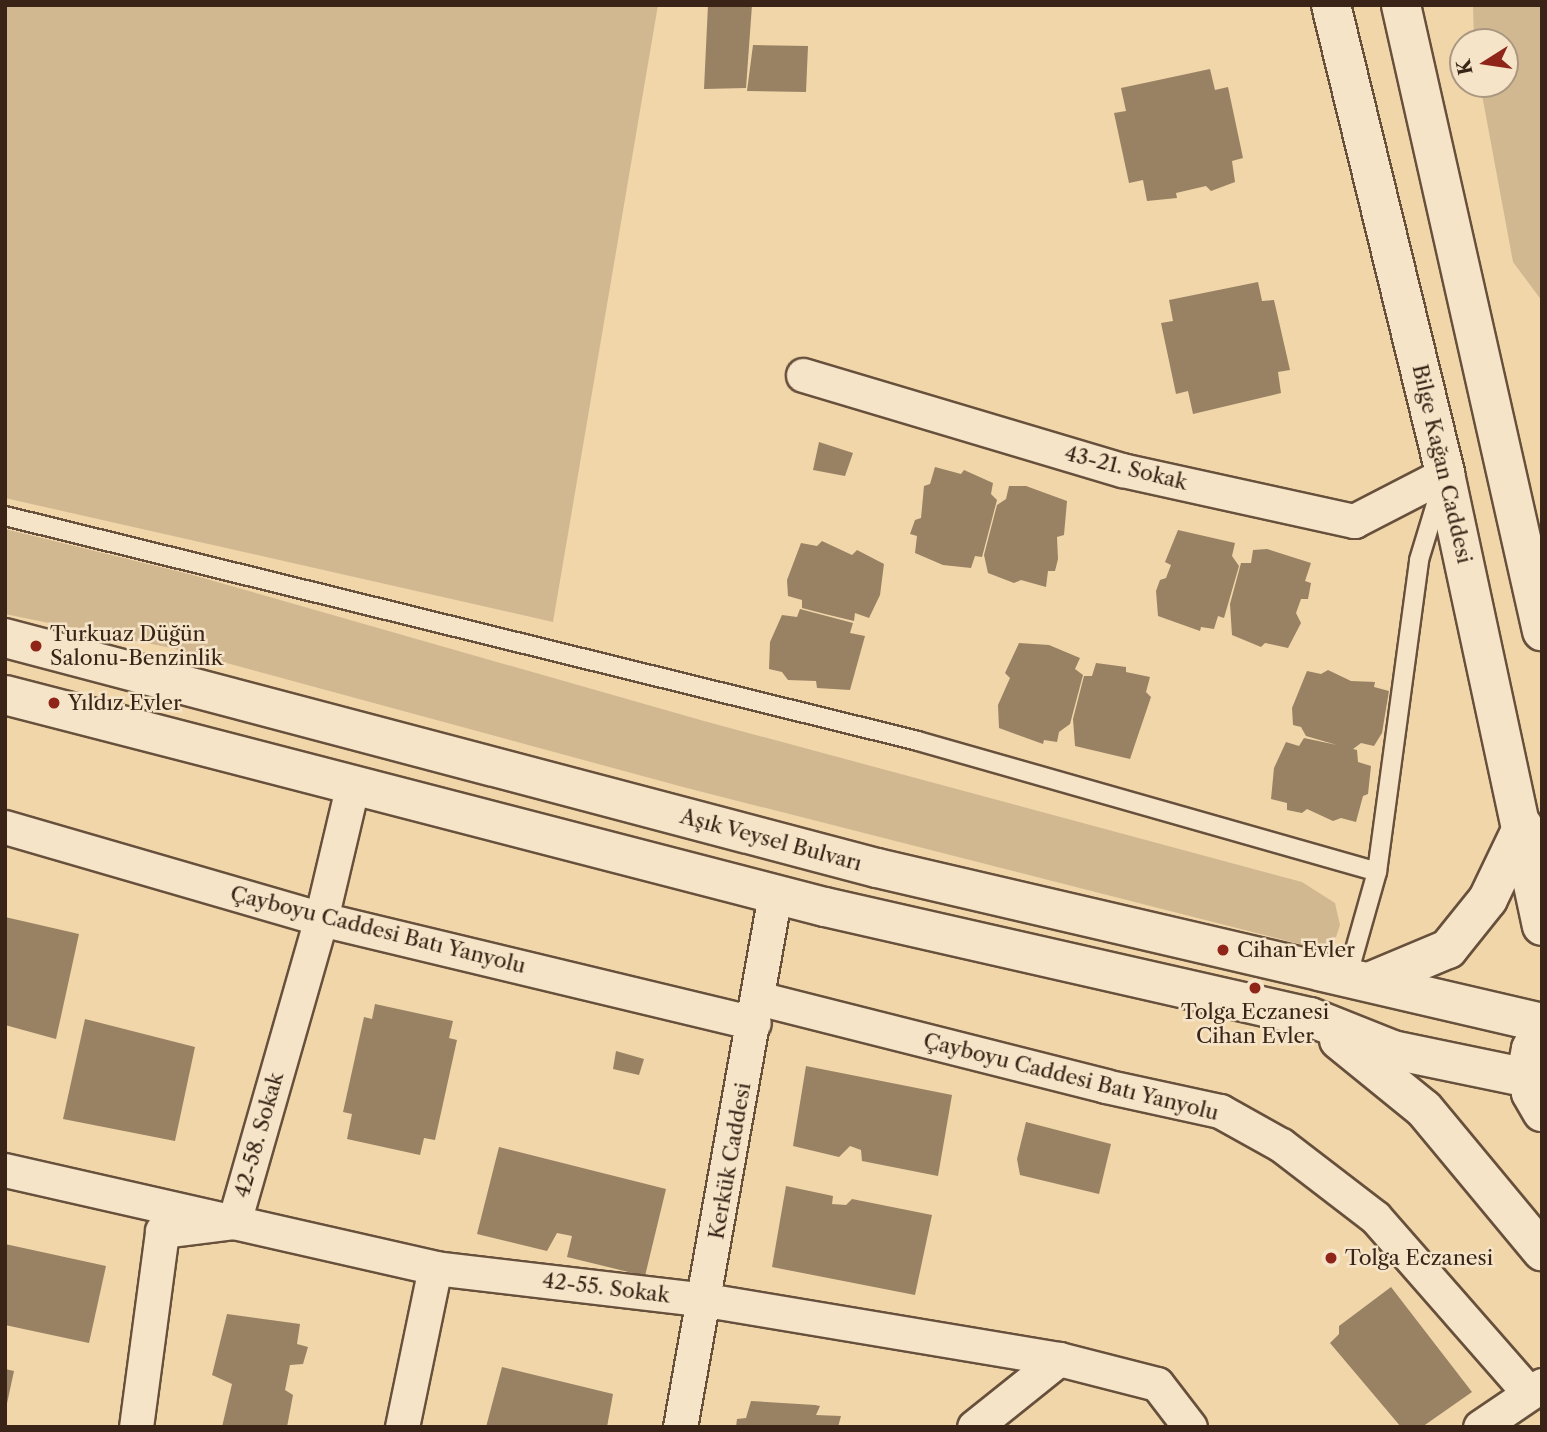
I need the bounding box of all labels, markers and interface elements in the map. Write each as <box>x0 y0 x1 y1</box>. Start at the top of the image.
north arrow <box>1449 28 1519 98</box>
text: K <box>1452 57 1478 77</box>
street label: Bilge Kağan Caddesi <box>1407 362 1477 566</box>
street label: 43-21. Sokak <box>1062 441 1190 495</box>
place label: Turkuaz Düğün Salonu-Benzinlik <box>50 621 223 671</box>
marker: Turkuaz Düğün Salonu-Benzinlik <box>28 638 44 654</box>
place label: Yıldız Evler <box>68 690 182 716</box>
marker: Yıldız Evler <box>46 695 62 711</box>
street label: Aşık Veysel Bulvarı <box>677 803 865 877</box>
street label: Çayboyu Caddesi Batı Yanyolu <box>227 881 529 979</box>
place label: Cihan Evler <box>1237 937 1355 963</box>
marker: Cihan Evler <box>1215 942 1231 958</box>
marker: Tolga Eczanesi Cihan Evler <box>1247 980 1263 996</box>
place label: Tolga Eczanesi Cihan Evler <box>1181 999 1329 1049</box>
street label: Çayboyu Caddesi Batı Yanyolu <box>920 1028 1222 1126</box>
street label: 42-58. Sokak <box>229 1069 289 1201</box>
street label: Kerkük Caddesi <box>704 1081 756 1241</box>
place label: Tolga Eczanesi <box>1345 1245 1493 1271</box>
marker: Tolga Eczanesi <box>1323 1250 1339 1266</box>
street label: 42-55. Sokak <box>541 1268 671 1308</box>

